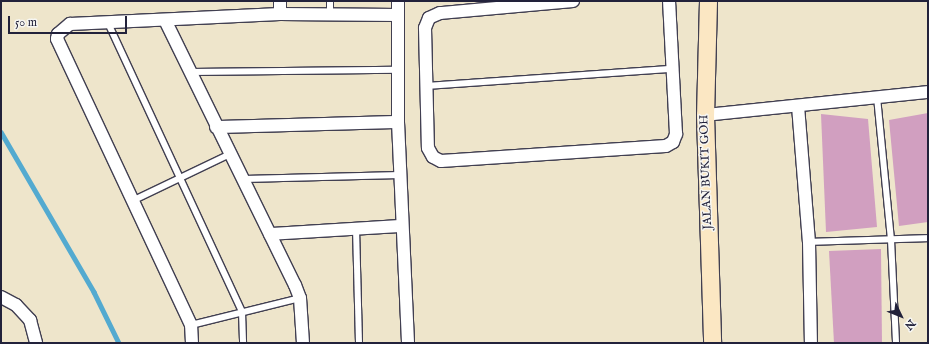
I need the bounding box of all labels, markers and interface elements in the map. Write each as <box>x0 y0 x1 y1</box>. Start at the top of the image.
scale bar <box>10 8 129 34</box>
text: 50 m <box>15 15 37 30</box>
street label: JALAN BUKIT GOH <box>697 114 715 230</box>
north arrow <box>881 296 921 336</box>
text: N <box>901 316 918 332</box>

